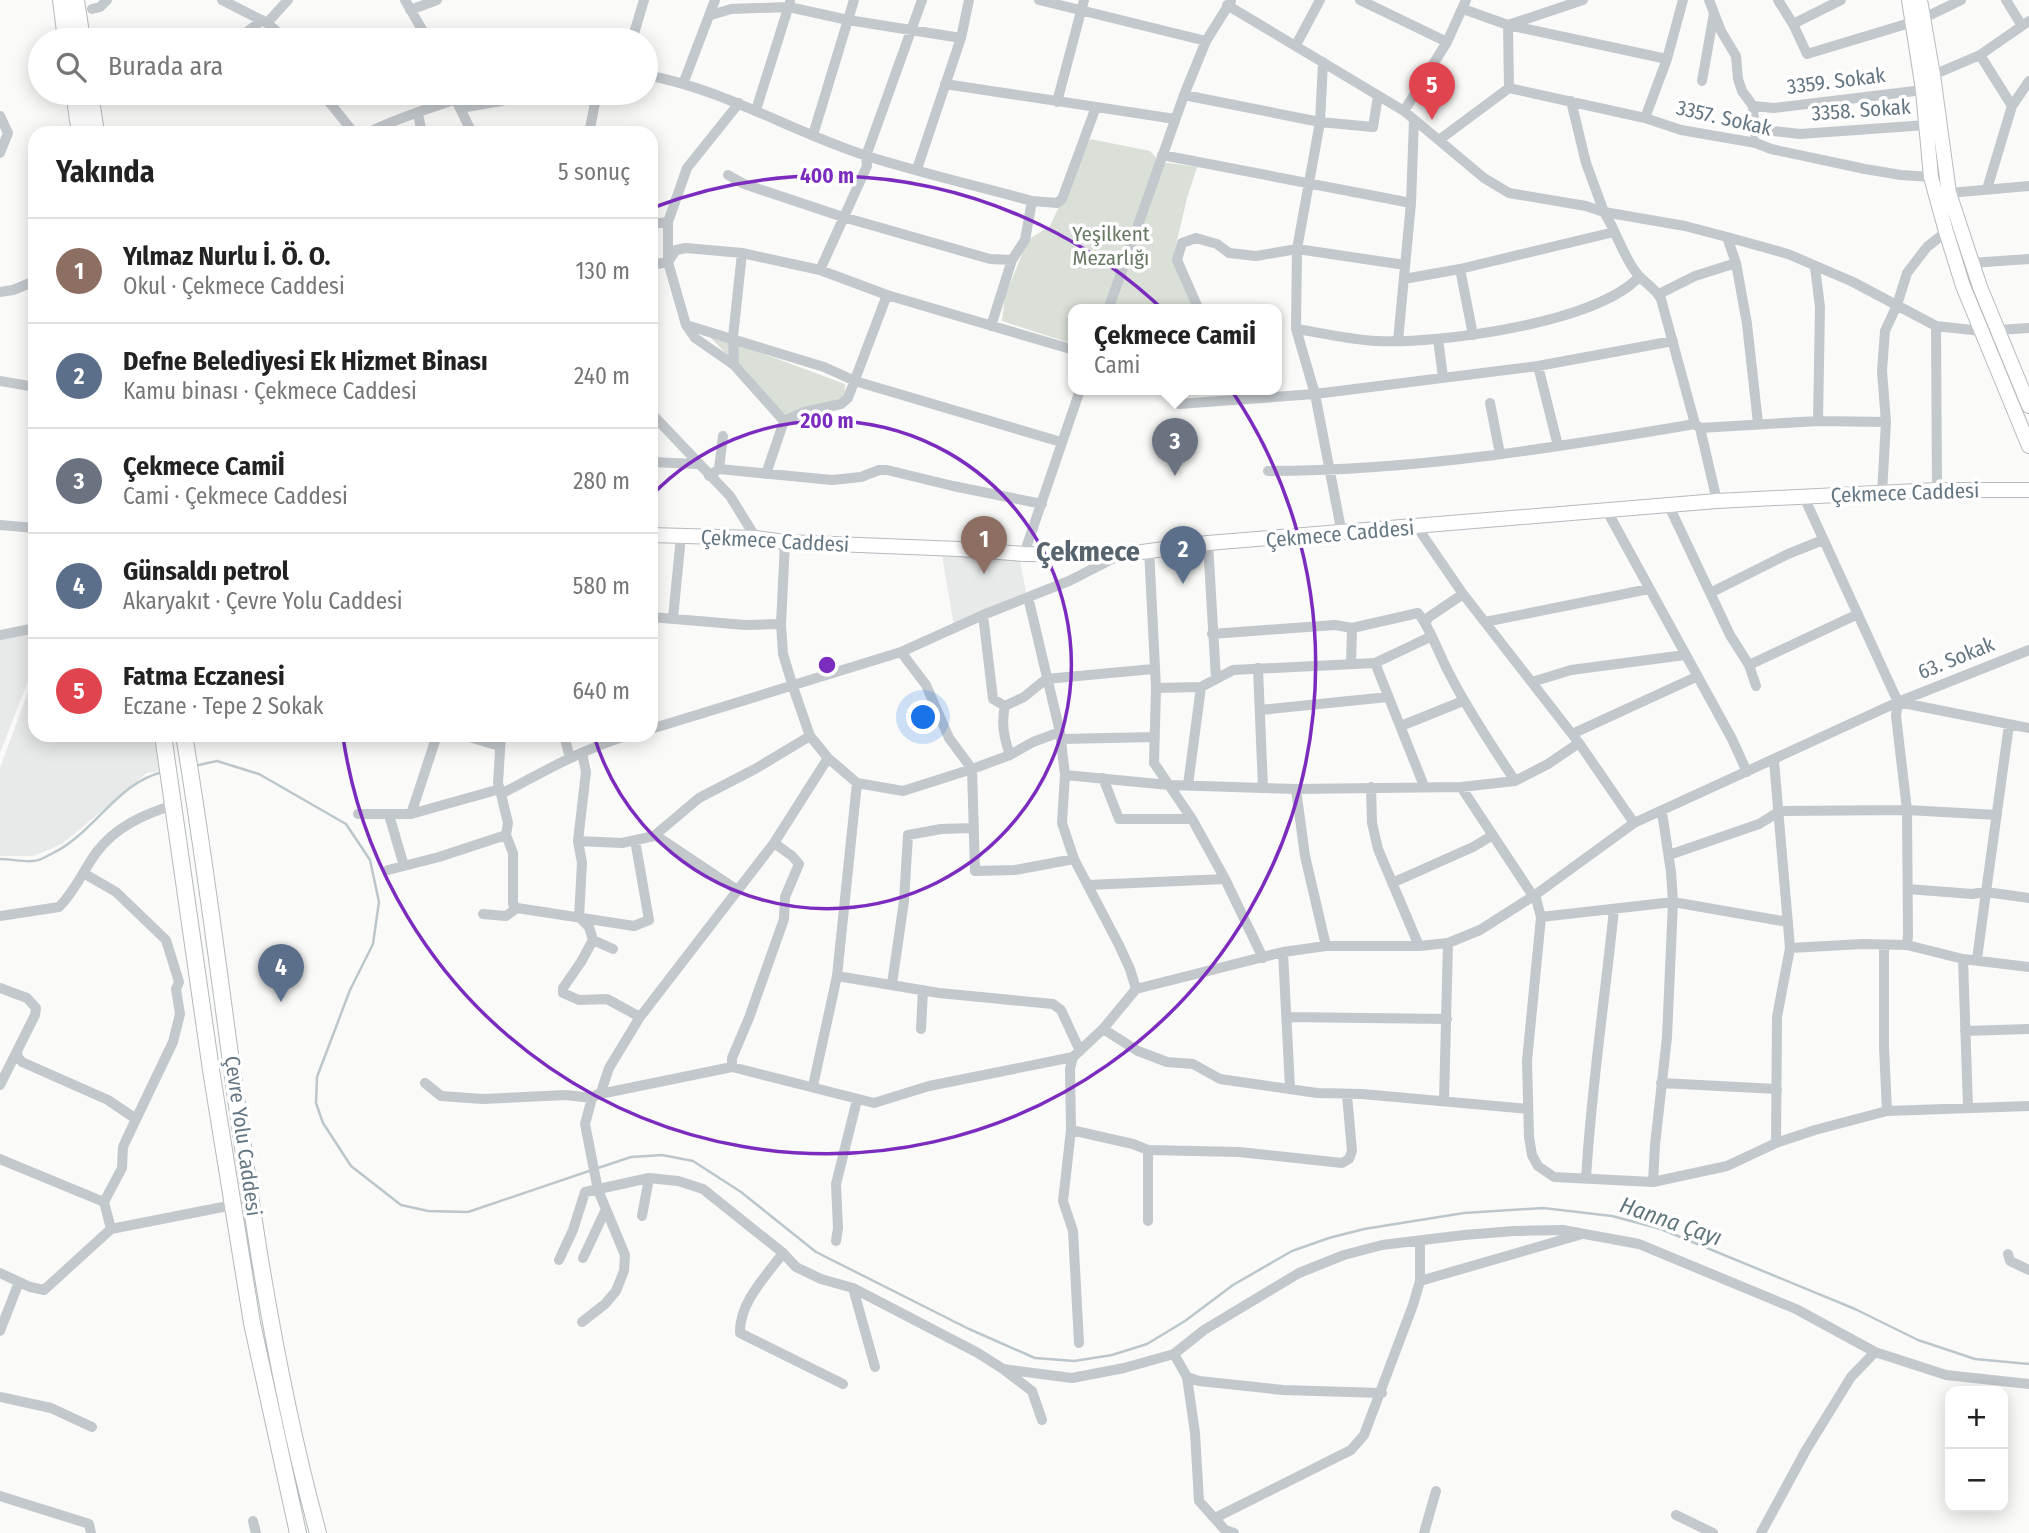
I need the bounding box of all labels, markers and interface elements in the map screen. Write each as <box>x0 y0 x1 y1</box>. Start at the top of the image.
search box <box>28 28 658 105</box>
icon: search <box>52 48 90 86</box>
text: Burada ara <box>108 51 223 82</box>
pin: 5 <box>1409 62 1455 120</box>
street label: 3359. Sokak <box>1785 62 1887 100</box>
street label: 3357. Sokak <box>1674 94 1774 142</box>
street label: 3358. Sokak <box>1810 94 1912 126</box>
text: Yakında <box>56 154 155 190</box>
text: 5 sonuç <box>558 158 630 186</box>
text: 400 m <box>800 163 854 189</box>
park label: Yeşilkent Mezarlığı <box>1072 221 1150 271</box>
text: Yılmaz Nurlu İ. Ö. O. <box>123 241 330 272</box>
text: 1 <box>74 257 84 285</box>
text: 130 m <box>576 257 630 285</box>
text: Okul · Çekmece Caddesi <box>123 272 345 300</box>
popup <box>1068 304 1282 395</box>
text: Çekmece Camiİ <box>1094 320 1256 351</box>
text: Defne Belediyesi Ek Hizmet Binası <box>123 346 488 377</box>
text: Cami <box>1094 351 1140 379</box>
text: 2 <box>74 362 84 390</box>
text: 240 m <box>574 362 630 390</box>
text: Kamu binası · Çekmece Caddesi <box>123 377 417 405</box>
text: 200 m <box>799 408 854 434</box>
pin: 3 <box>1152 418 1198 476</box>
text: Çekmece Camiİ <box>123 451 285 482</box>
text: 3 <box>74 467 84 495</box>
text: 280 m <box>573 467 630 495</box>
street label: Çekmece Caddesi <box>1830 477 1980 509</box>
text: Cami · Çekmece Caddesi <box>123 482 348 510</box>
street label: Çekmece Caddesi <box>1265 515 1415 553</box>
pin: 1 <box>961 516 1007 574</box>
street label: Çekmece Caddesi <box>700 524 850 558</box>
pin: 2 <box>1160 526 1206 584</box>
district label: Çekmece <box>1036 535 1140 569</box>
text: Günsaldı petrol <box>123 556 289 587</box>
text: 4 <box>73 572 85 600</box>
text: 580 m <box>573 572 630 600</box>
text: Akaryakıt · Çevre Yolu Caddesi <box>123 587 403 615</box>
street label: 63. Sokak <box>1914 631 1998 685</box>
centre of rings <box>815 653 839 677</box>
text: Fatma Eczanesi <box>123 661 285 692</box>
text: 5 <box>73 677 85 705</box>
text: 640 m <box>572 677 630 705</box>
text: Eczane · Tepe 2 Sokak <box>123 692 324 720</box>
your location <box>906 700 940 734</box>
pin: 4 <box>258 944 304 1002</box>
street label: Çevre Yolu Caddesi <box>219 1054 267 1218</box>
water label: Hanna Çayı <box>1616 1190 1726 1252</box>
map controls <box>1945 1386 2008 1512</box>
button: + <box>1945 1386 2008 1449</box>
button: − <box>1945 1449 2008 1512</box>

